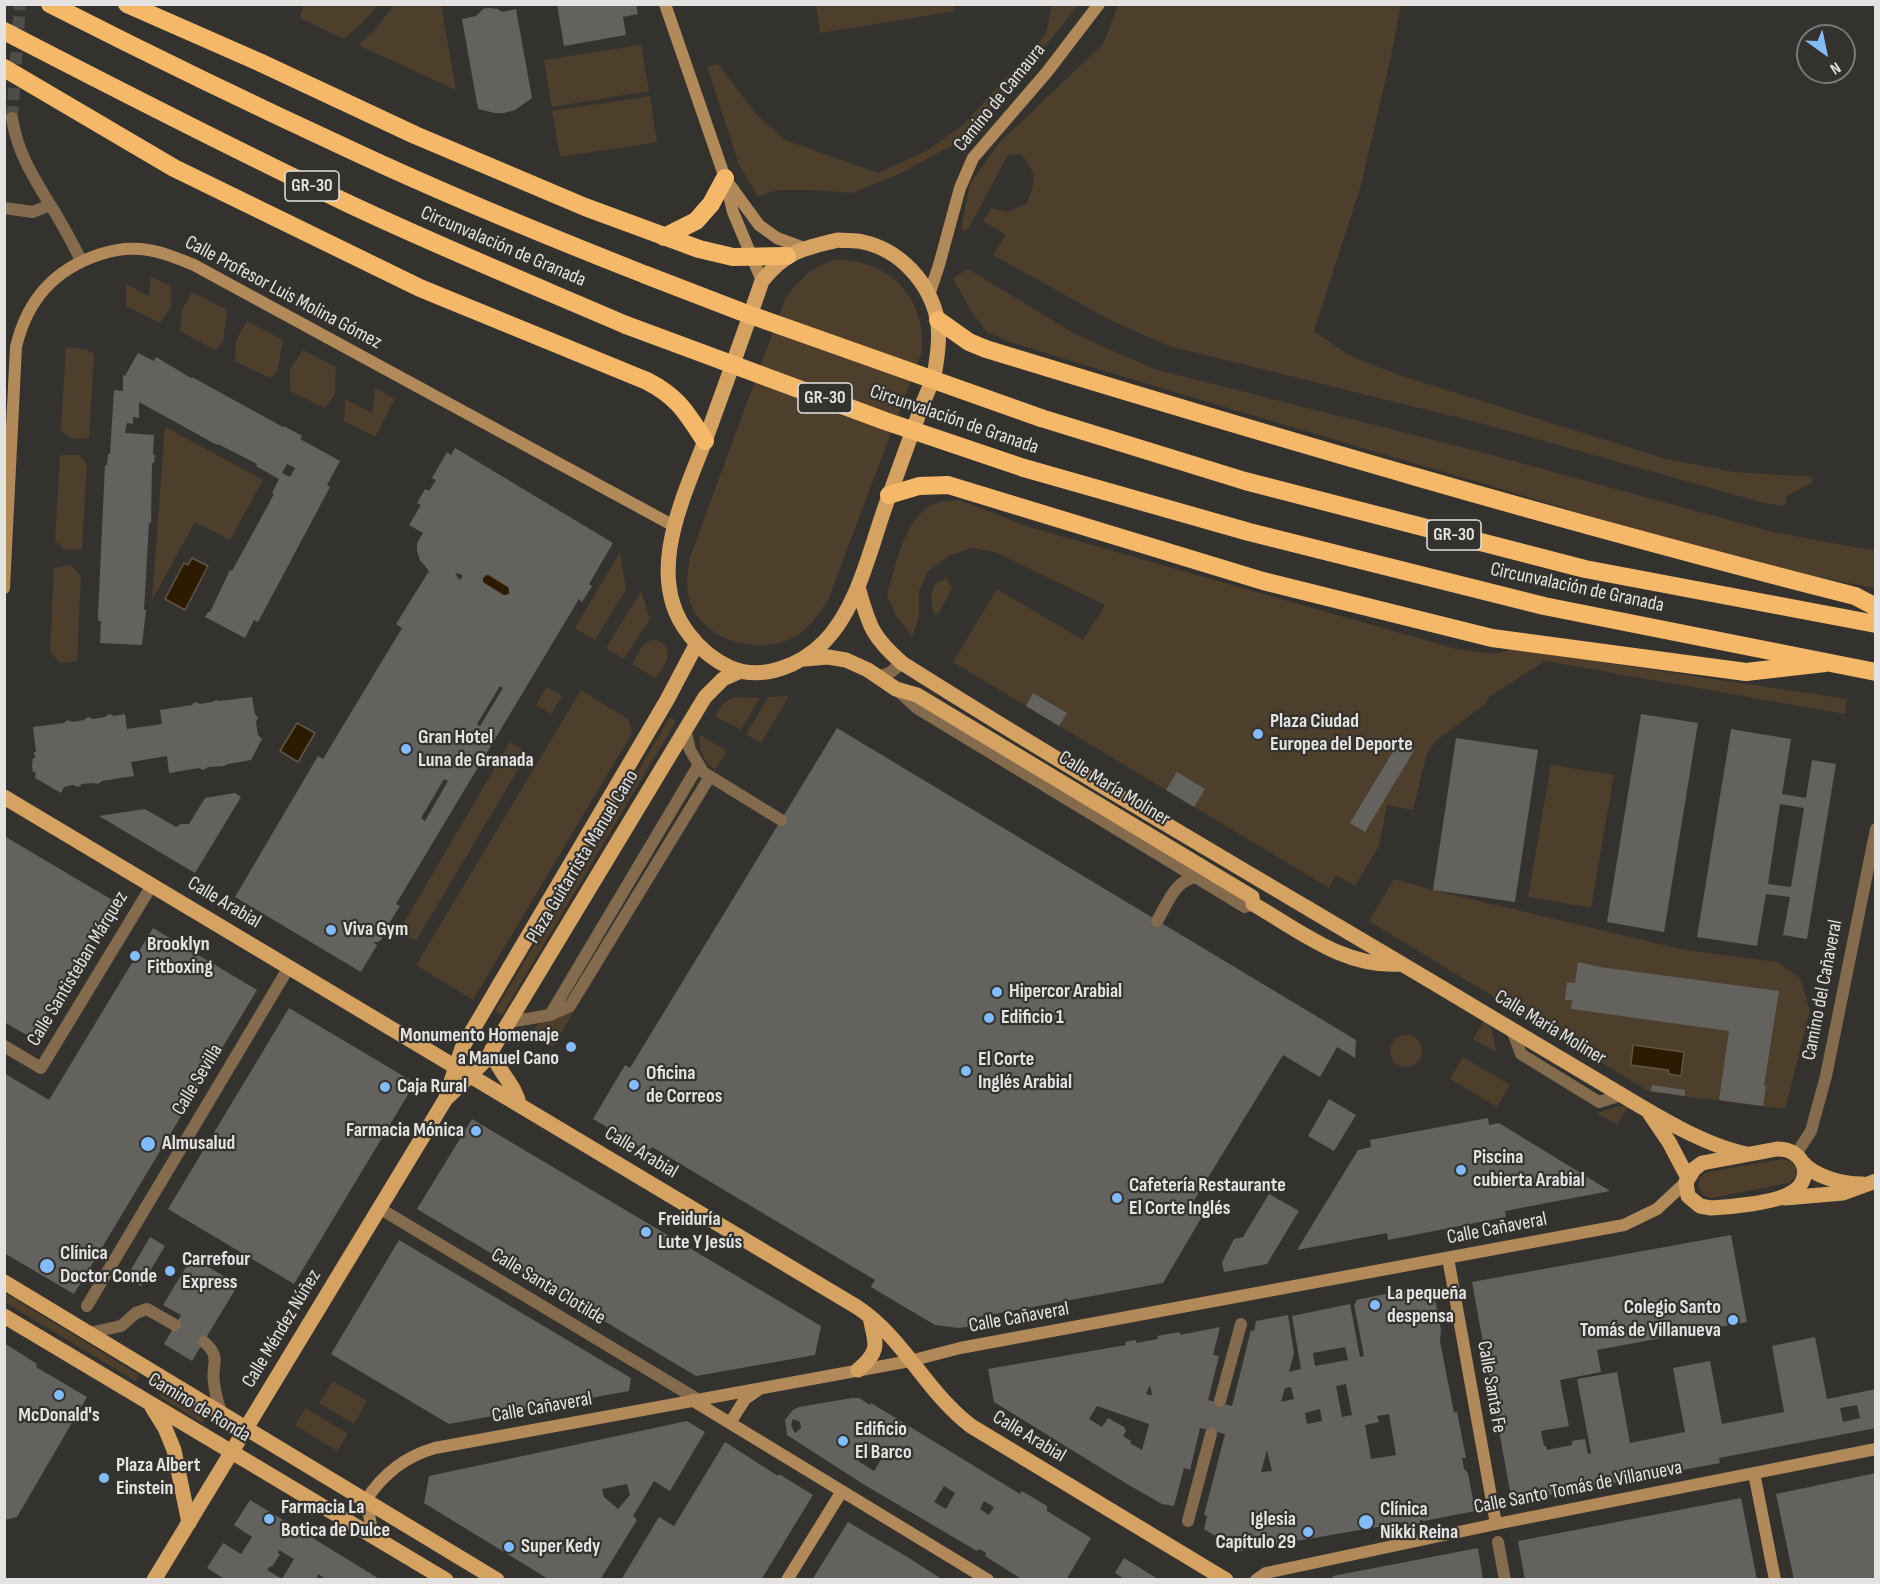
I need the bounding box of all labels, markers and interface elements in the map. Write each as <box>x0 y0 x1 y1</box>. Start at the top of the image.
north arrow <box>1796 24 1856 84</box>
street label: Camino de Camaura <box>949 39 1051 157</box>
text: N <box>1826 58 1844 78</box>
road number: GR-30 <box>285 171 339 201</box>
street label: Circunvalación de Granada <box>417 201 589 293</box>
street label: Calle Profesor Luis Molina Gómez <box>181 231 385 355</box>
street label: Circunvalación de Granada <box>866 380 1042 460</box>
road number: GR-30 <box>798 383 852 413</box>
road number: GR-30 <box>1427 520 1481 550</box>
street label: Circunvalación de Granada <box>1488 558 1666 618</box>
place label: Plaza Ciudad Europea del Deporte <box>1270 710 1413 757</box>
place label: Gran Hotel Luna de Granada <box>418 726 534 773</box>
marker: Plaza Ciudad Europea del Deporte <box>1251 727 1265 741</box>
marker: Gran Hotel Luna de Granada <box>399 742 413 756</box>
street label: Calle María Moliner <box>1054 746 1174 832</box>
street label: Plaza Guitarrista Manuel Cano <box>522 766 644 948</box>
street label: Calle Arabial <box>183 872 265 934</box>
street label: Calle Santisteban Márquez <box>22 887 134 1051</box>
place label: Viva Gym <box>343 918 408 942</box>
street label: Camino del Cañaveral <box>1798 918 1848 1062</box>
marker: Viva Gym <box>324 923 338 937</box>
place label: Brooklyn Fitboxing <box>147 933 213 980</box>
marker: Brooklyn Fitboxing <box>128 949 142 963</box>
place label: Hipercor Arabial <box>1009 980 1122 1004</box>
marker: Hipercor Arabial <box>990 985 1004 999</box>
street label: Calle María Moliner <box>1490 985 1610 1071</box>
place label: Edificio 1 <box>1001 1006 1064 1030</box>
marker: Edificio 1 <box>982 1011 996 1025</box>
place label: Monumento Homenaje a Manuel Cano <box>400 1024 559 1071</box>
street label: Calle Sevilla <box>167 1040 229 1120</box>
marker: Monumento Homenaje a Manuel Cano <box>564 1040 578 1054</box>
place label: El Corte Inglés Arabial <box>978 1048 1072 1095</box>
place label: Oficina de Correos <box>646 1062 722 1109</box>
marker: El Corte Inglés Arabial <box>959 1064 973 1078</box>
place label: Caja Rural <box>397 1075 467 1099</box>
marker: Oficina de Correos <box>627 1078 641 1092</box>
marker: Caja Rural <box>378 1080 392 1094</box>
place label: Farmacia Mónica <box>346 1119 464 1143</box>
street label: Calle Arabial <box>600 1122 682 1184</box>
marker: Farmacia Mónica <box>469 1124 483 1138</box>
place label: Almusalud <box>162 1132 235 1156</box>
marker: Almusalud <box>139 1135 157 1153</box>
place label: Piscina cubierta Arabial <box>1473 1146 1585 1193</box>
marker: Piscina cubierta Arabial <box>1454 1163 1468 1177</box>
place label: Cafetería Restaurante El Corte Inglés <box>1129 1174 1286 1221</box>
marker: Cafetería Restaurante El Corte Inglés <box>1110 1191 1124 1205</box>
place label: Freiduría Lute Y Jesús <box>658 1208 742 1255</box>
street label: Calle Cañaveral <box>1445 1208 1549 1250</box>
marker: Freiduría Lute Y Jesús <box>639 1225 653 1239</box>
place label: Clínica Doctor Conde <box>60 1242 157 1289</box>
street label: Calle Santa Clotilde <box>486 1243 610 1331</box>
place label: Carrefour Express <box>182 1248 250 1295</box>
marker: Clínica Doctor Conde <box>38 1257 56 1275</box>
marker: Carrefour Express <box>163 1264 177 1278</box>
street label: Calle Méndez Núñez <box>237 1266 327 1392</box>
place label: La pequeña despensa <box>1387 1282 1467 1329</box>
place label: Colegio Santo Tomás de Villanueva <box>1580 1296 1721 1343</box>
street label: Calle Cañaveral <box>967 1297 1071 1339</box>
marker: La pequeña despensa <box>1368 1298 1382 1312</box>
marker: Colegio Santo Tomás de Villanueva <box>1726 1313 1740 1327</box>
street label: Calle Santa Fe <box>1471 1339 1511 1435</box>
street label: Camino de Ronda <box>143 1368 255 1448</box>
street label: Calle Cañaveral <box>490 1387 594 1429</box>
marker: McDonald's <box>52 1388 66 1402</box>
place label: McDonald's <box>18 1404 100 1428</box>
street label: Calle Arabial <box>988 1406 1070 1468</box>
place label: Edificio El Barco <box>855 1418 912 1465</box>
marker: Edificio El Barco <box>836 1434 850 1448</box>
place label: Plaza Albert Einstein <box>116 1454 200 1501</box>
street label: Calle Santo Tomás de Villanueva <box>1472 1456 1684 1520</box>
marker: Plaza Albert Einstein <box>97 1471 111 1485</box>
place label: Farmacia La Botica de Dulce <box>281 1496 390 1543</box>
place label: Clínica Nikki Reina <box>1380 1498 1458 1545</box>
place label: Iglesia Capítulo 29 <box>1216 1508 1296 1555</box>
marker: Farmacia La Botica de Dulce <box>262 1512 276 1526</box>
marker: Clínica Nikki Reina <box>1357 1513 1375 1531</box>
marker: Iglesia Capítulo 29 <box>1301 1525 1315 1539</box>
place label: Super Kedy <box>521 1535 600 1559</box>
marker: Super Kedy <box>502 1540 516 1554</box>

